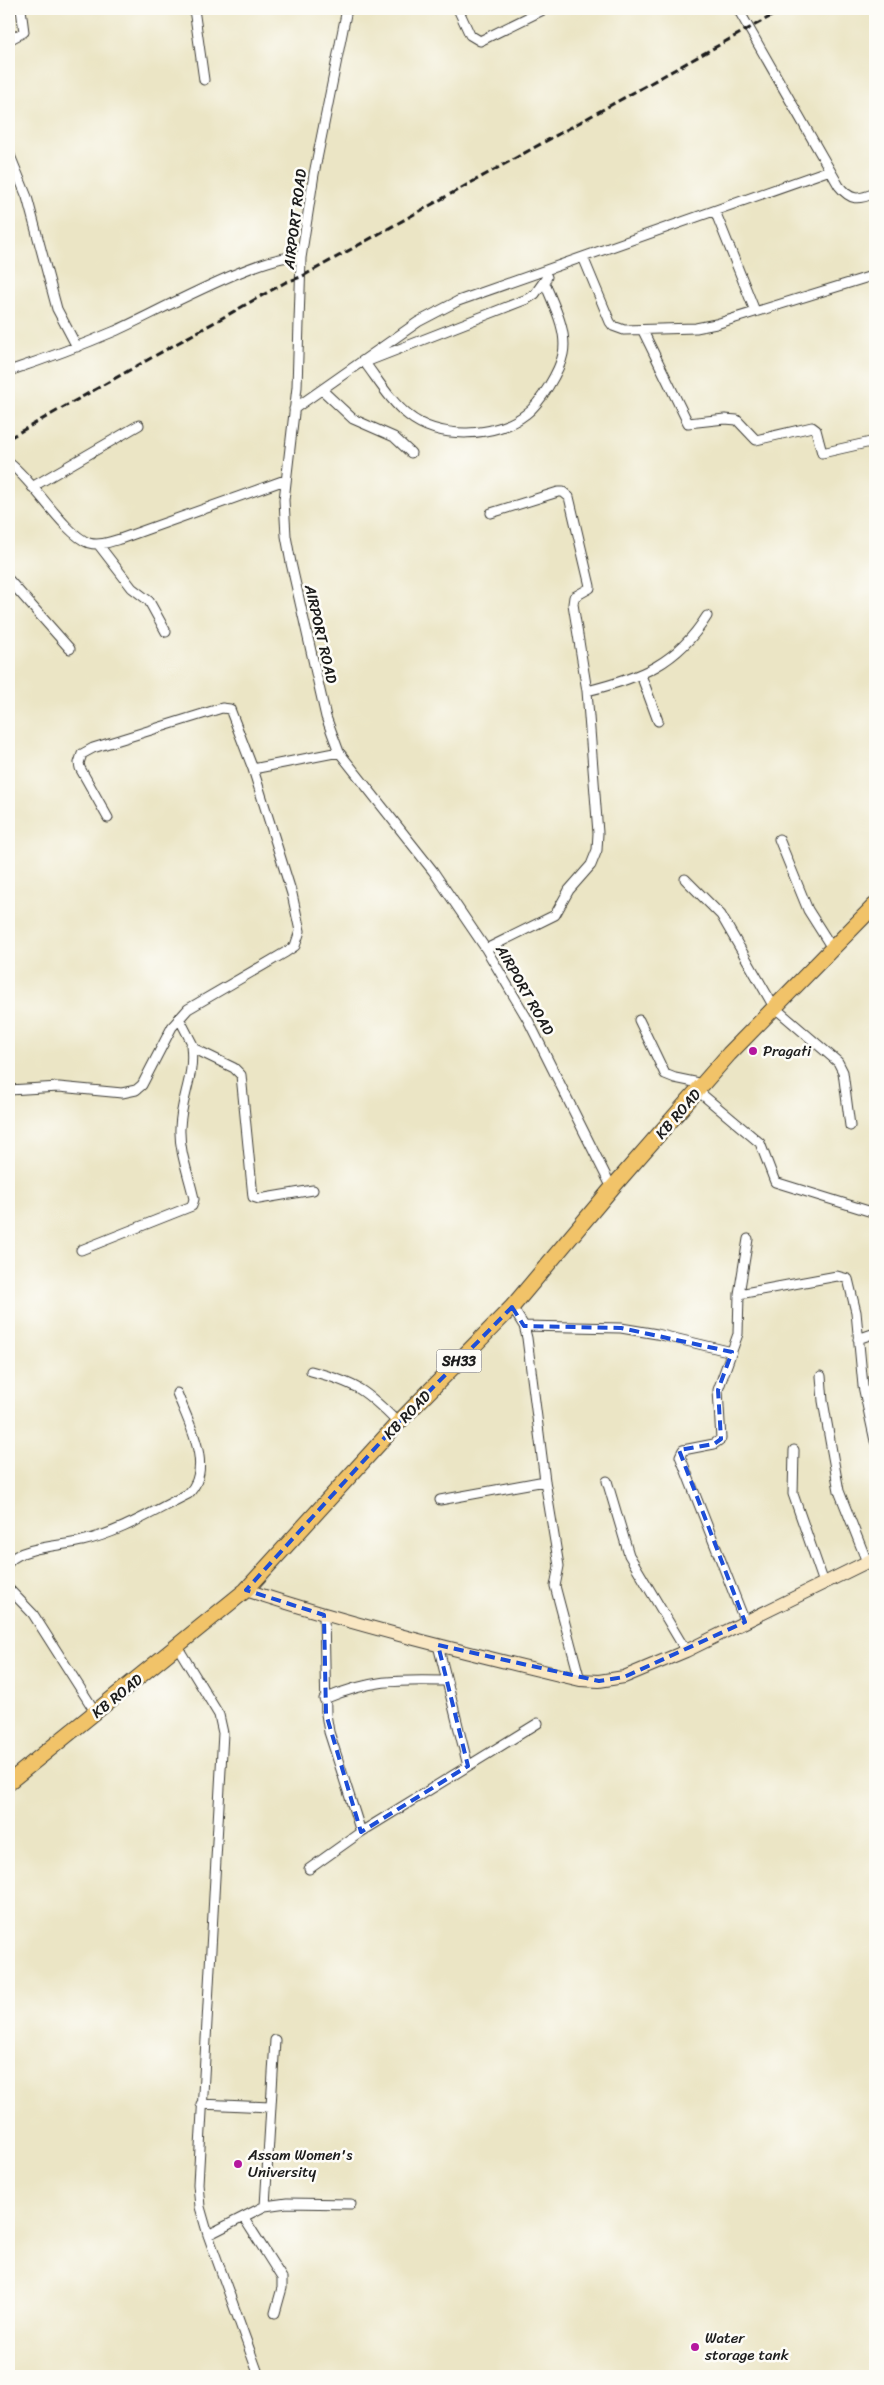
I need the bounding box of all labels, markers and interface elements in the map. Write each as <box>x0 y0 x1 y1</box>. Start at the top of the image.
street label: AIRPORT ROAD <box>276 167 314 272</box>
street label: AIRPORT ROAD <box>297 581 345 686</box>
street label: AIRPORT ROAD <box>488 939 561 1040</box>
place label: Pragati <box>763 1038 812 1064</box>
marker: Pragati <box>747 1045 759 1057</box>
street label: KB ROAD <box>649 1083 708 1145</box>
road number: SH33 <box>436 1350 482 1372</box>
street label: KB ROAD <box>377 1384 437 1446</box>
street label: KB ROAD <box>85 1667 149 1725</box>
place label: Assam Women's University <box>247 2142 353 2185</box>
marker: Assam Women's University <box>232 2158 244 2170</box>
place label: Water storage tank <box>704 2325 790 2368</box>
marker: Water storage tank <box>689 2341 701 2353</box>

